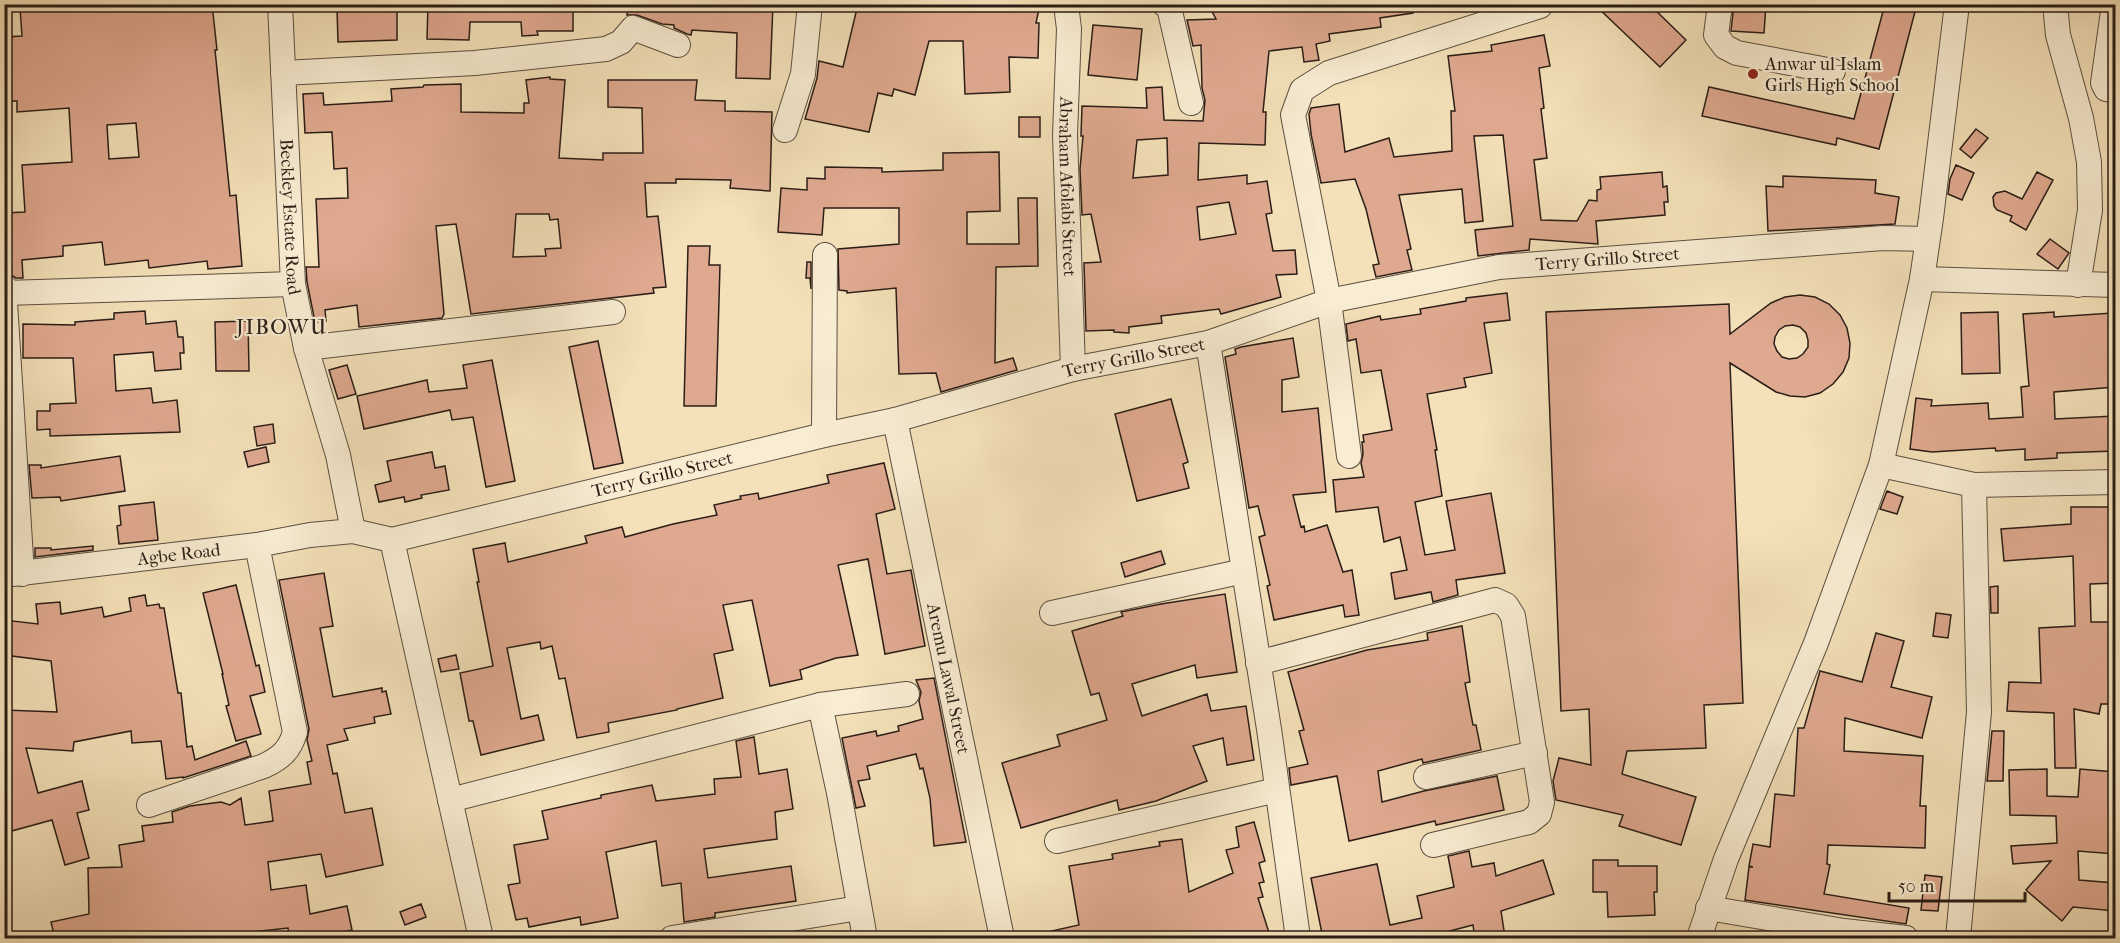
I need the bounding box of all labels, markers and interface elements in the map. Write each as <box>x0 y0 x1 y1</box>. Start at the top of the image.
place label: Anwar ul-Islam Girls High School <box>1764 54 1899 96</box>
marker: Anwar ul-Islam Girls High School <box>1746 67 1760 81</box>
street label: Abraham Afolabi Street <box>1054 95 1080 278</box>
street label: Beckley Estate Road <box>275 138 305 297</box>
street label: Terry Grillo Street <box>1535 243 1681 275</box>
district label: JIBOWU <box>234 315 328 339</box>
street label: Terry Grillo Street <box>1060 334 1207 382</box>
street label: Terry Grillo Street <box>590 447 736 502</box>
street label: Agbe Road <box>135 539 222 570</box>
street label: Aremu Lawal Street <box>922 600 974 757</box>
scale bar <box>1889 865 2026 903</box>
text: 50 m <box>1898 876 1935 897</box>

